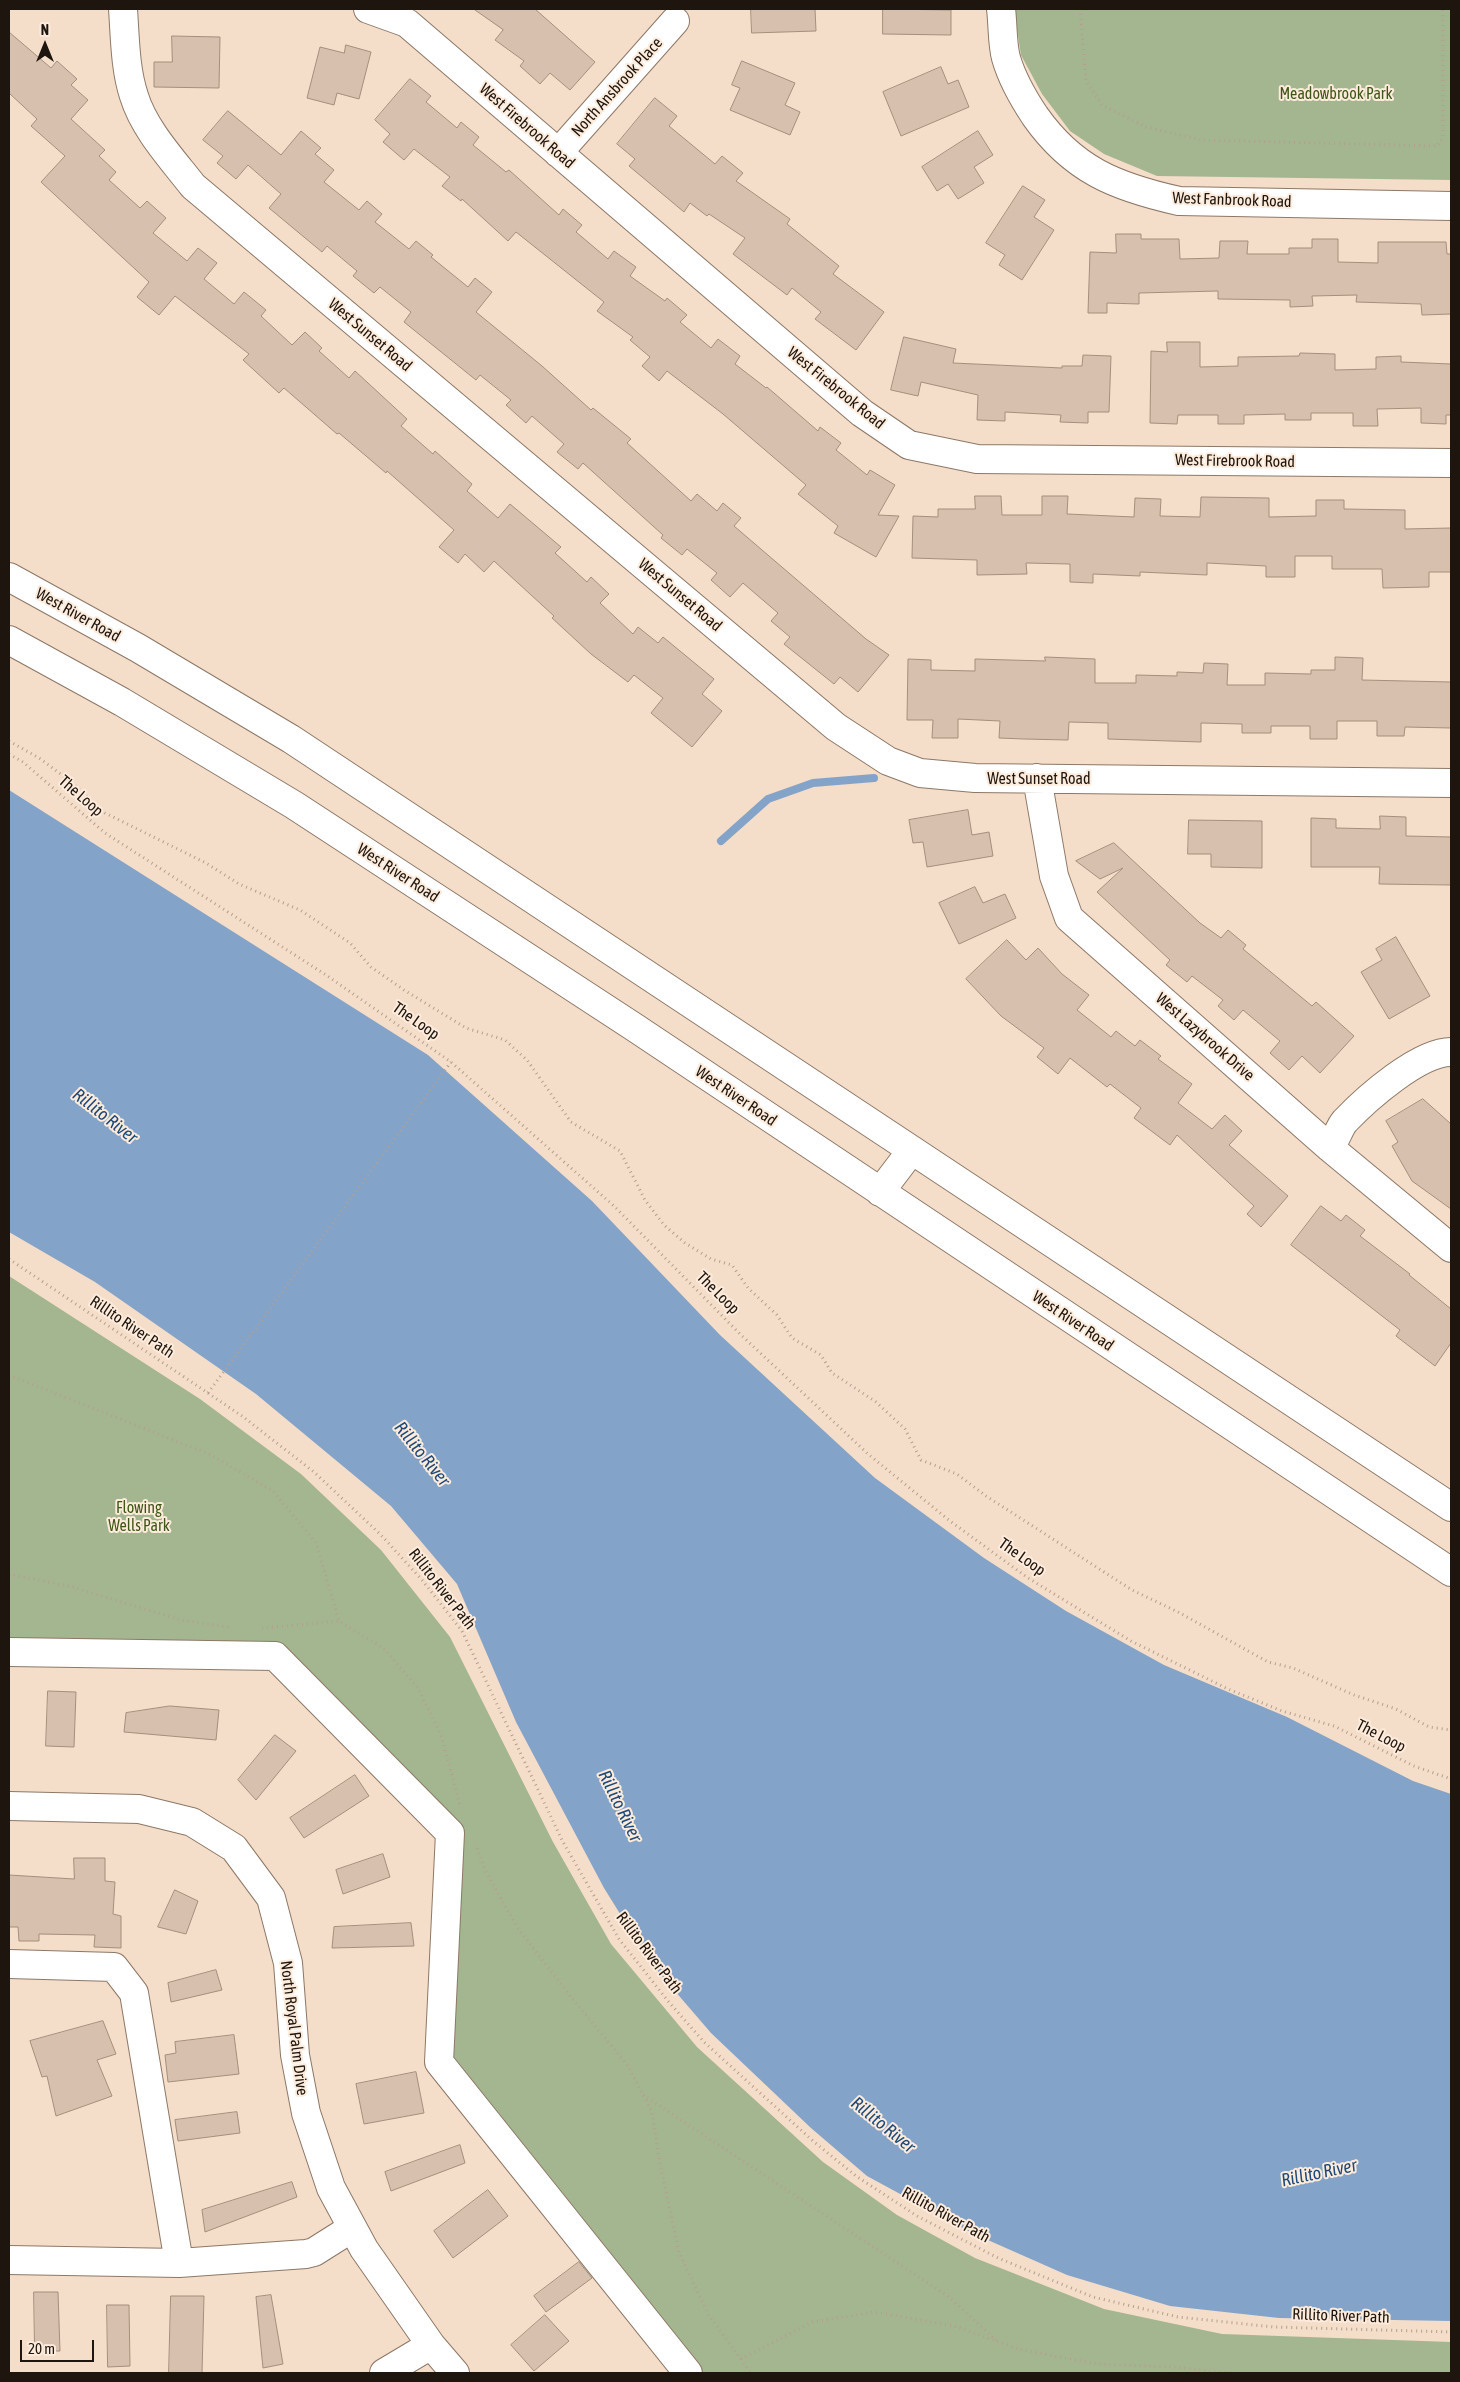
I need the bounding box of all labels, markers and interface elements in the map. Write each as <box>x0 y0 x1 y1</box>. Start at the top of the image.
north arrow <box>20 20 70 70</box>
text: N <box>41 22 49 38</box>
street label: North Ansbrook Place <box>568 34 666 140</box>
street label: West Firebrook Road <box>475 79 579 173</box>
park label: Meadowbrook Park <box>1279 84 1393 104</box>
street label: West Fanbrook Road <box>1172 188 1292 212</box>
street label: West Sunset Road <box>324 294 416 376</box>
street label: West Firebrook Road <box>783 343 889 433</box>
street label: West Firebrook Road <box>1175 450 1295 472</box>
street label: West Sunset Road <box>634 554 726 636</box>
street label: West River Road <box>32 584 124 646</box>
street label: West Sunset Road <box>987 769 1091 789</box>
street label: The Loop <box>55 771 107 821</box>
street label: West River Road <box>353 839 443 907</box>
street label: West Lazybrook Drive <box>1152 989 1258 1085</box>
street label: The Loop <box>389 998 443 1044</box>
street label: West River Road <box>692 1062 780 1130</box>
water label: Rillito River <box>68 1084 142 1148</box>
street label: The Loop <box>693 1268 743 1318</box>
street label: West River Road <box>1029 1287 1117 1355</box>
street label: Rillito River Path <box>86 1292 178 1362</box>
water label: Rillito River <box>390 1417 454 1491</box>
park label: Flowing Wells Park <box>108 1498 170 1536</box>
street label: The Loop <box>995 1534 1049 1580</box>
street label: Rillito River Path <box>404 1545 480 1633</box>
street label: The Loop <box>1353 1715 1409 1757</box>
water label: Rillito River <box>594 1767 646 1845</box>
street label: Rillito River Path <box>612 1908 686 1998</box>
street label: North Royal Palm Drive <box>276 1959 312 2097</box>
water label: Rillito River <box>846 2093 920 2157</box>
water label: Rillito River <box>1279 2154 1359 2192</box>
street label: Rillito River Path <box>899 2183 993 2247</box>
street label: Rillito River Path <box>1292 2305 1390 2327</box>
scale bar <box>22 2330 96 2362</box>
text: 20 m <box>28 2340 55 2357</box>

